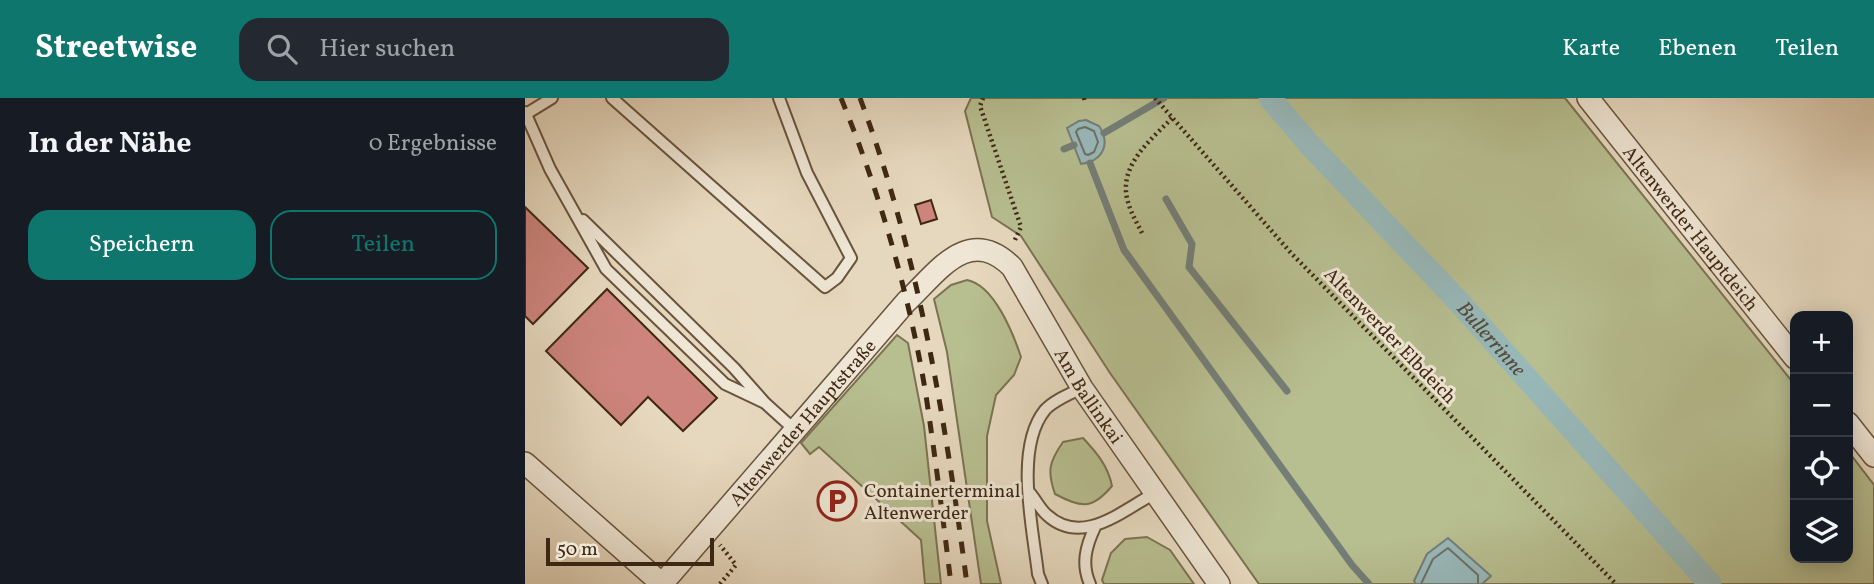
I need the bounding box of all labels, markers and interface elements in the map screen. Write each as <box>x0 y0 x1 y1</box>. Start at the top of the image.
search box <box>239 18 729 81</box>
text: Streetwise <box>35 26 197 72</box>
icon: search <box>263 30 301 68</box>
text: Hier suchen <box>319 31 455 67</box>
text: Karte <box>1562 32 1620 66</box>
text: Ebenen <box>1658 32 1737 66</box>
text: Teilen <box>1775 32 1839 66</box>
text: In der Nähe <box>28 123 192 165</box>
text: 0 Ergebnisse <box>369 128 497 160</box>
street label: Altenwerder Hauptdeich <box>1616 141 1764 317</box>
button: Speichern <box>28 210 256 280</box>
button: Teilen <box>270 210 497 280</box>
street label: Altenwerder Elbdeich <box>1318 262 1462 410</box>
water label: Bullerrinne <box>1449 296 1532 384</box>
map controls <box>1790 311 1853 563</box>
button: + <box>1790 311 1853 374</box>
street label: Altenwerder Hauptstraße <box>724 334 883 512</box>
street label: Am Ballinkai <box>1047 344 1128 450</box>
button: − <box>1790 374 1853 437</box>
button: locate <box>1790 437 1853 500</box>
place label: Containerterminal Altenwerder <box>864 479 1021 527</box>
parking icon: Containerterminal Altenwerder <box>816 480 858 522</box>
button: layers <box>1790 500 1853 563</box>
scale bar <box>546 535 714 567</box>
text: 50 m <box>557 537 598 563</box>

